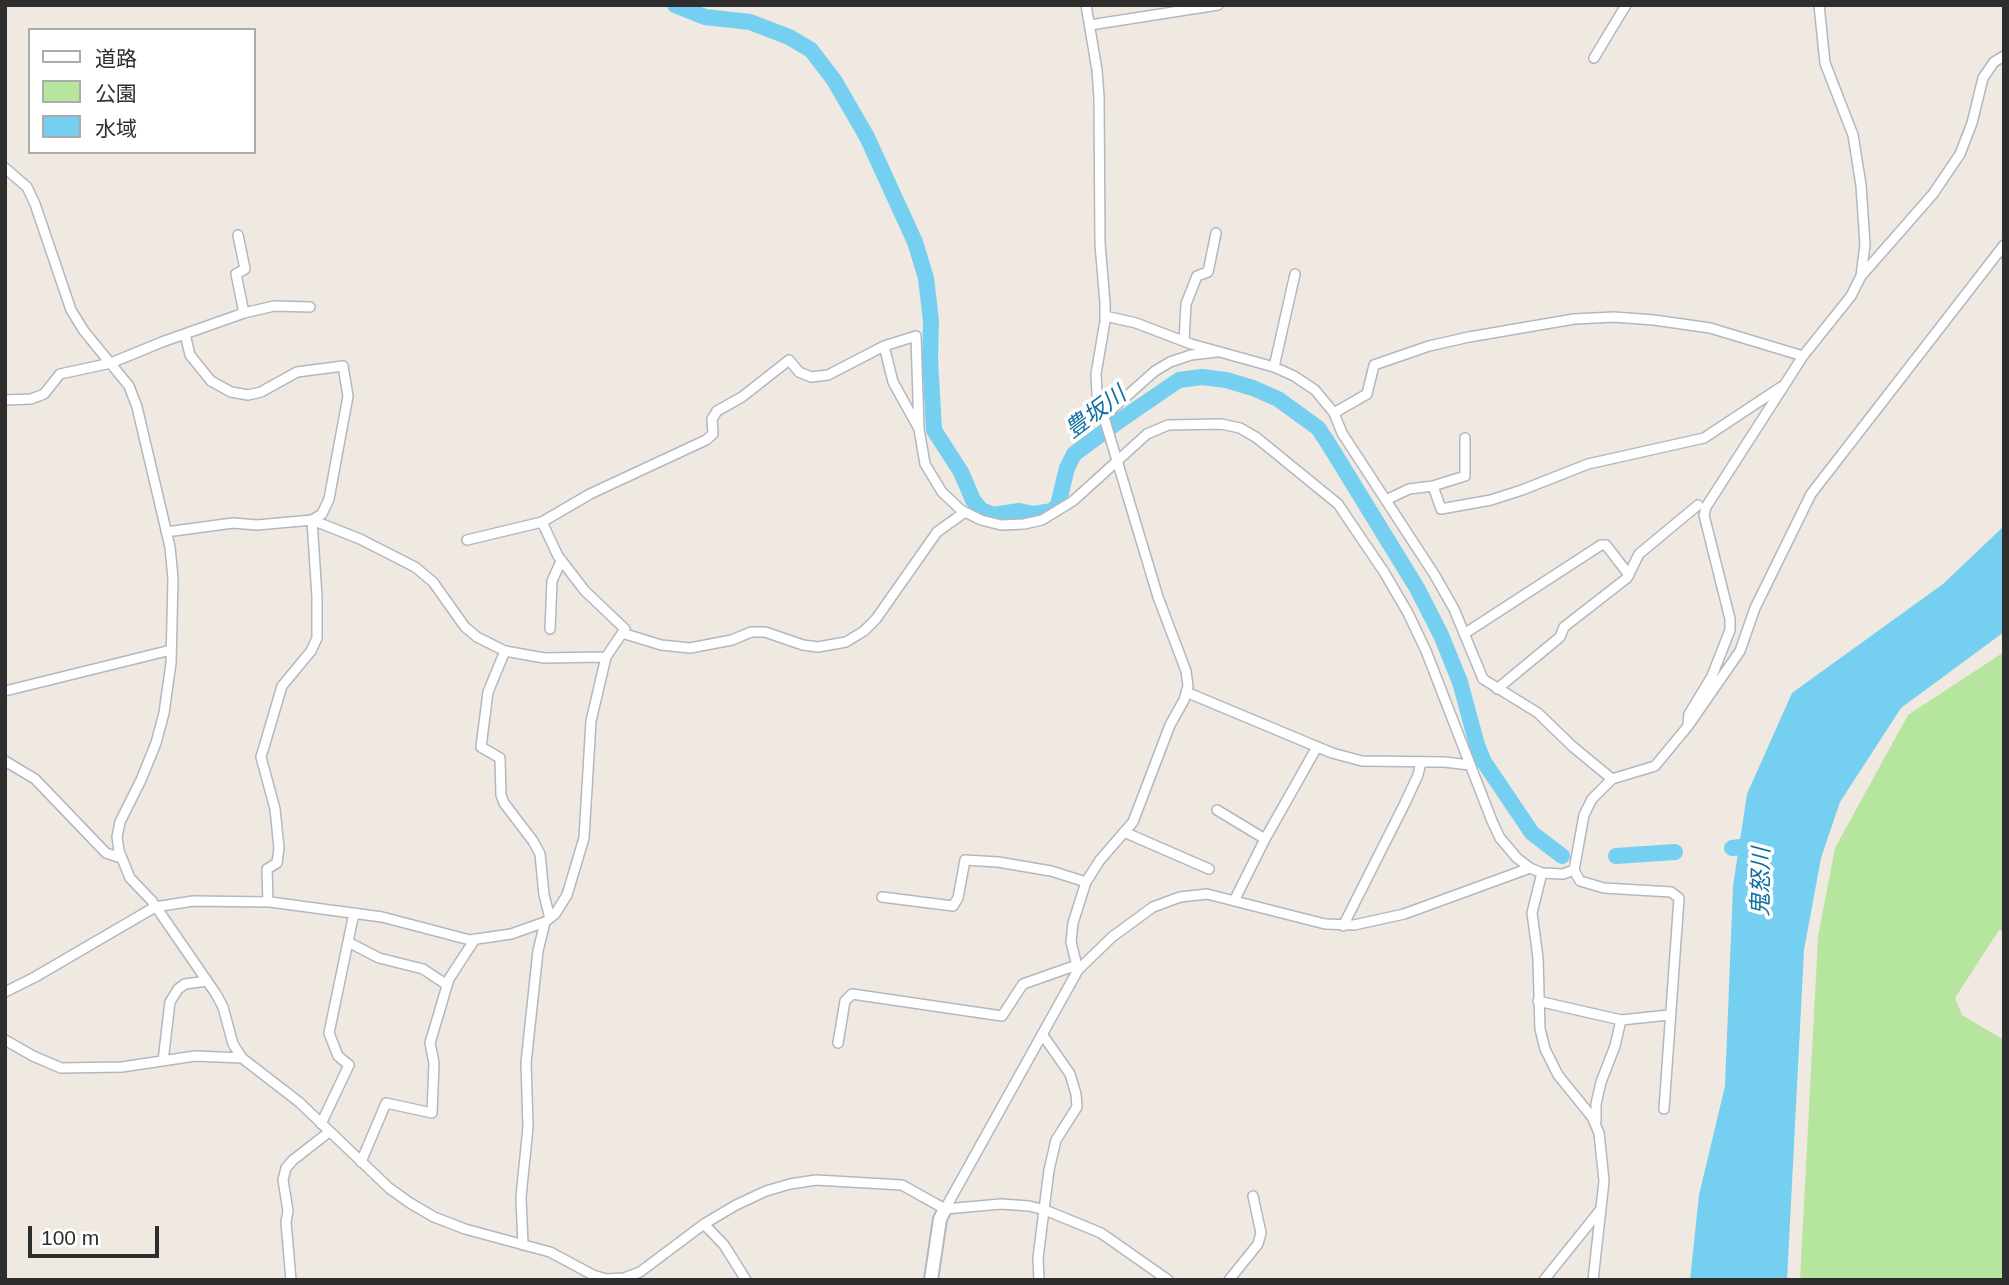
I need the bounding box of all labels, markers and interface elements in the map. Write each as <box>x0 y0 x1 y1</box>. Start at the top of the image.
legend <box>28 28 256 154</box>
text: 道路 <box>95 47 137 70</box>
text: 公園 <box>95 82 137 105</box>
text: 水域 <box>95 117 137 140</box>
water label: 豊坂川 <box>1060 381 1132 445</box>
water label: 鬼怒川 <box>1748 847 1776 917</box>
scale bar <box>32 1212 163 1256</box>
text: 100 m <box>41 1226 99 1249</box>

